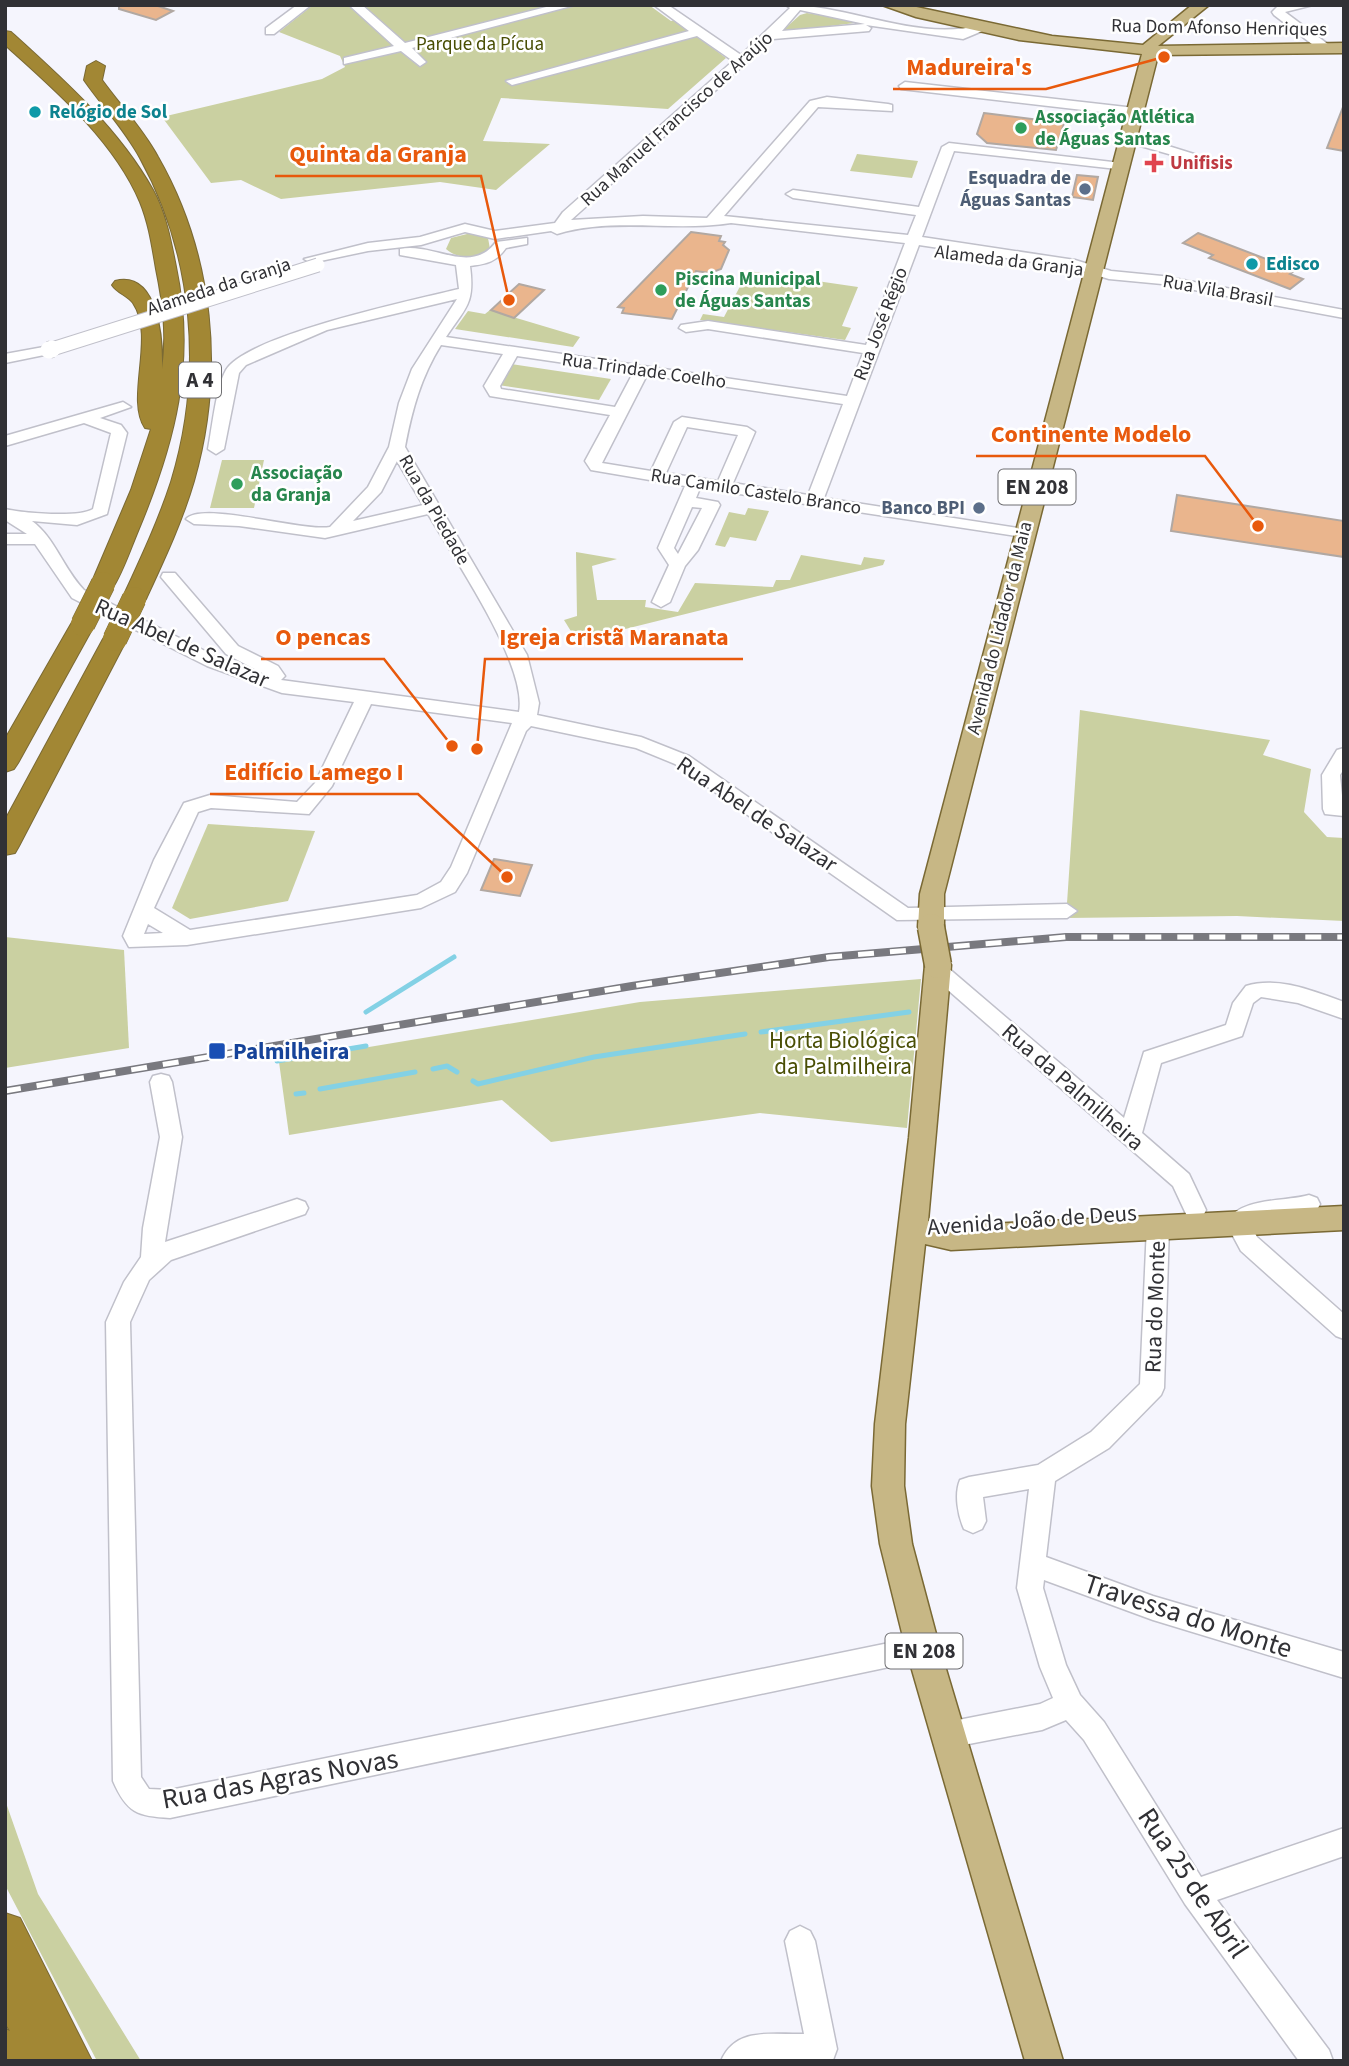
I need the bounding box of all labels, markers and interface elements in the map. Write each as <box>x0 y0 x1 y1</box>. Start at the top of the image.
street label: Rua Dom Afonso Henriques <box>1111 13 1327 43</box>
street label: Rua Manuel Francisco de Araújo <box>575 25 779 213</box>
park label: Parque da Pícua <box>416 31 544 58</box>
callout: Madureira's <box>893 44 1046 89</box>
text: Madureira's <box>906 50 1032 85</box>
place label: Relógio de Sol <box>49 99 168 126</box>
marker: Relógio de Sol <box>27 104 43 120</box>
place label: Associação Atlética de Águas Santas <box>1034 104 1195 153</box>
marker: Associação Atlética de Águas Santas <box>1013 120 1029 136</box>
callout: Quinta da Granja <box>275 131 481 176</box>
text: Quinta da Granja <box>289 137 467 172</box>
place label: Unifisis <box>1170 150 1233 177</box>
marker: Unifisis <box>1144 153 1164 173</box>
place label: Esquadra de Águas Santas <box>959 165 1071 214</box>
marker: Esquadra de Águas Santas <box>1077 181 1093 197</box>
street label: Alameda da Granja <box>933 238 1085 284</box>
street label: Alameda da Granja <box>144 251 294 323</box>
place label: Edisco <box>1266 251 1320 278</box>
marker: Edisco <box>1244 256 1260 272</box>
street label: Rua José Régio <box>847 263 915 385</box>
place label: Piscina Municipal de Águas Santas <box>675 266 821 315</box>
street label: Rua Vila Brasil <box>1161 268 1275 314</box>
marker: Piscina Municipal de Águas Santas <box>653 282 669 298</box>
street label: Rua Trindade Coelho <box>560 346 728 396</box>
road number: A 4 <box>179 362 221 398</box>
callout: Continente Modelo <box>976 411 1205 456</box>
text: Continente Modelo <box>991 417 1191 452</box>
street label: Rua da Piedade <box>391 450 477 570</box>
place label: Associação da Granja <box>250 460 343 509</box>
street label: Rua Camilo Castelo Branco <box>649 462 863 522</box>
road number: EN 208 <box>998 470 1076 504</box>
marker: Associação da Granja <box>229 476 245 492</box>
place label: Banco BPI <box>881 495 965 522</box>
marker: Banco BPI <box>971 500 987 516</box>
street label: Avenida do Lidador da Maia <box>960 519 1040 737</box>
street label: Rua Abel de Salazar <box>90 590 275 697</box>
callout: O pencas <box>261 614 384 659</box>
callout: Igreja cristã Maranata <box>485 614 743 659</box>
text: O pencas <box>275 620 371 655</box>
text: Igreja cristã Maranata <box>499 620 729 655</box>
street label: Rua Abel de Salazar <box>670 748 845 881</box>
callout: Edifício Lamego I <box>210 749 418 794</box>
text: Edifício Lamego I <box>224 755 404 790</box>
street label: Rua da Palmilheira <box>994 1016 1152 1158</box>
park label: Horta Biológica da Palmilheira <box>769 1024 917 1083</box>
place label: Palmilheira <box>233 1035 349 1068</box>
marker: Palmilheira <box>207 1041 227 1061</box>
street label: Avenida João de Deus <box>926 1196 1138 1244</box>
street label: Rua do Monte <box>1136 1240 1174 1374</box>
street label: Travessa do Monte <box>1079 1563 1297 1669</box>
road number: EN 208 <box>886 1634 962 1668</box>
street label: Rua das Agras Novas <box>159 1739 401 1819</box>
street label: Rua 25 de Abril <box>1128 1800 1258 1966</box>

